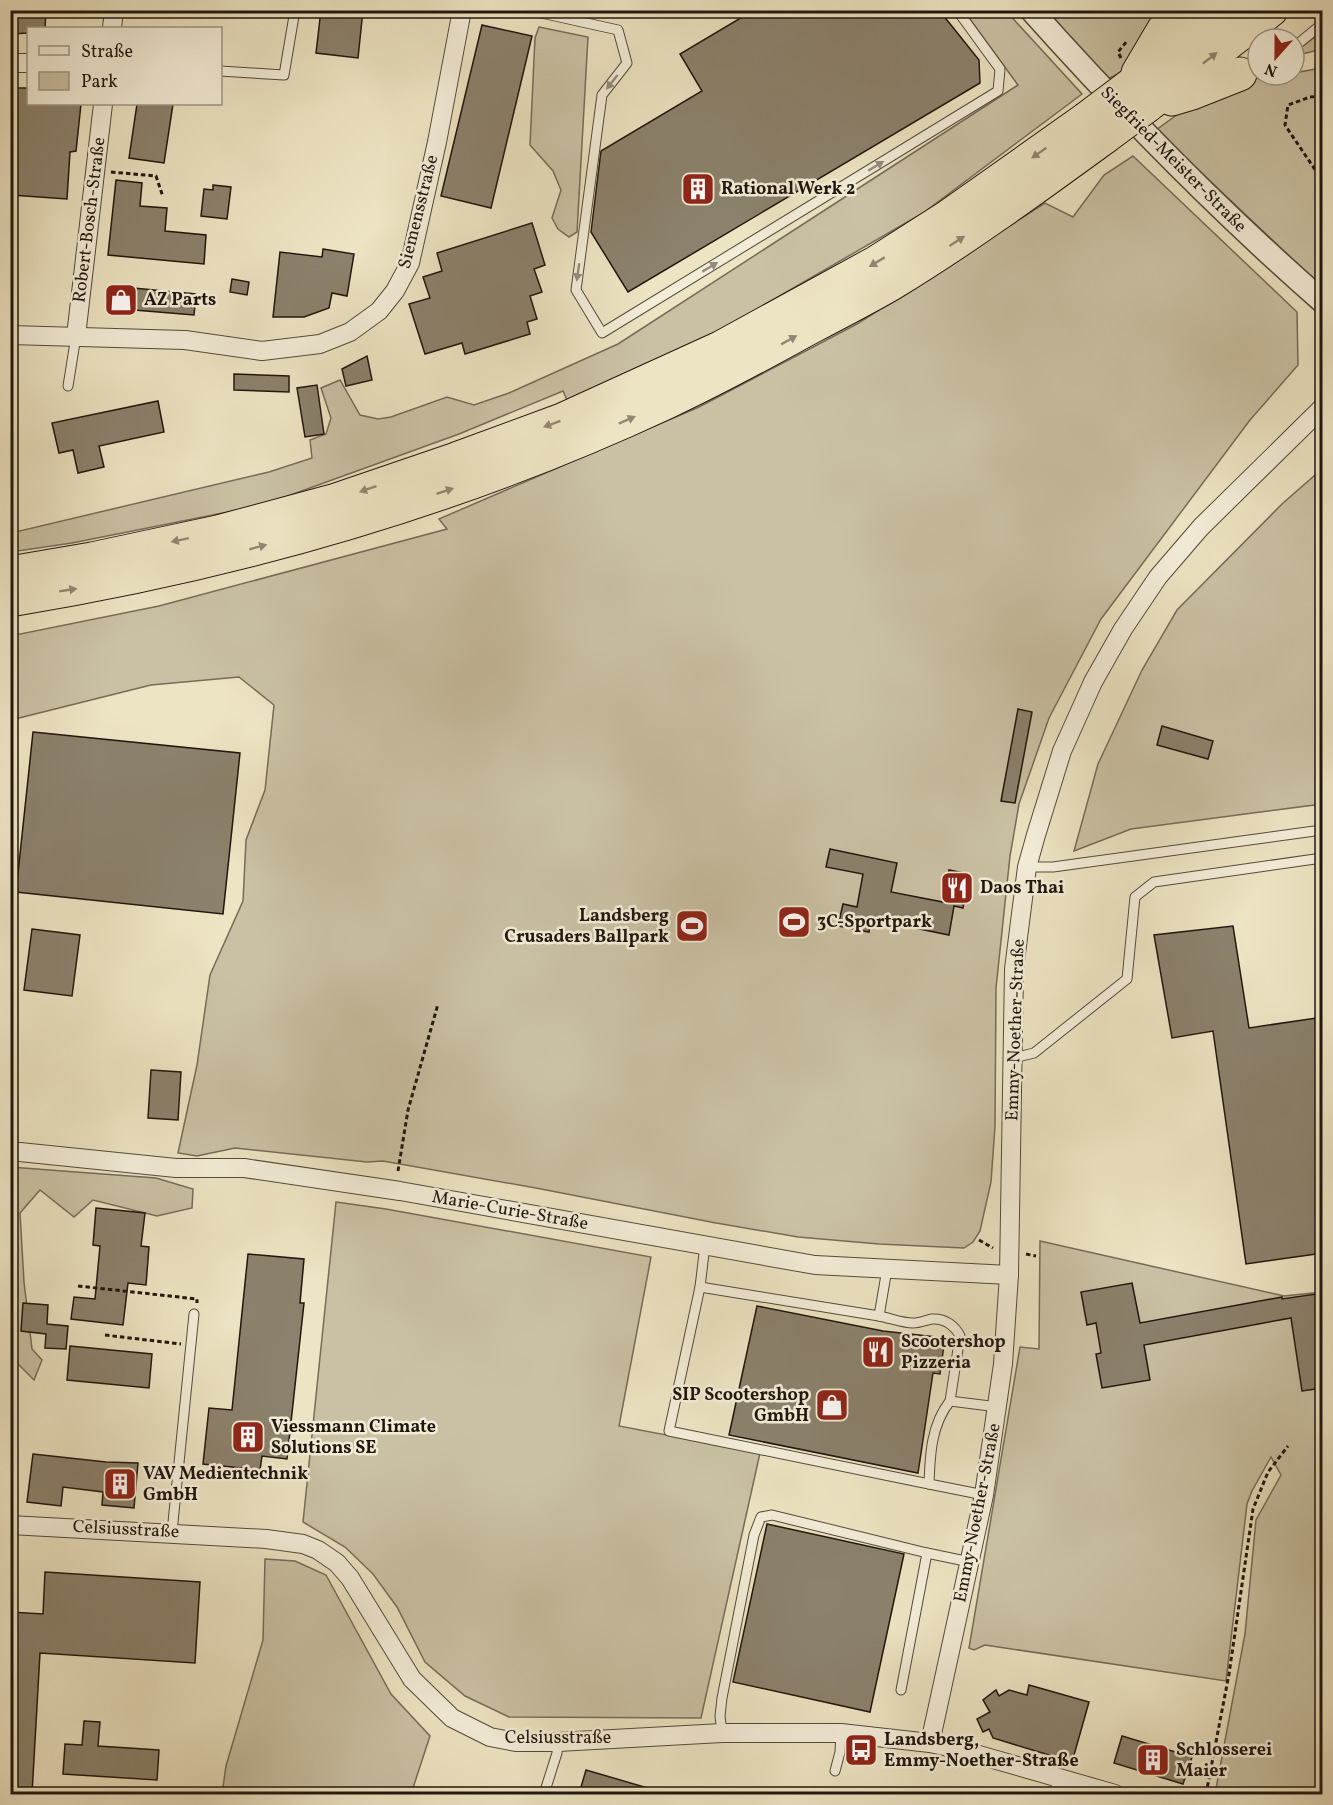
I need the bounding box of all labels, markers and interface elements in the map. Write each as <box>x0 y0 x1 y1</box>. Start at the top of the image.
legend <box>27 27 222 105</box>
north arrow <box>1246 27 1306 87</box>
text: Straße <box>81 40 133 65</box>
one-way arrow <box>1202 52 1218 65</box>
text: N <box>1262 57 1281 81</box>
text: Park <box>81 70 118 95</box>
one-way arrow <box>606 74 618 90</box>
street label: Siegfried-Meister-Straße <box>1094 81 1252 239</box>
street label: Robert-Bosch-Straße <box>67 136 113 304</box>
one-way arrow <box>1031 147 1047 159</box>
street label: Siemensstraße <box>393 152 445 272</box>
one-way arrow <box>868 160 884 171</box>
building icon: Rational Werk 2 <box>680 171 716 207</box>
place label: Rational Werk 2 <box>721 177 855 202</box>
one-way arrow <box>949 236 965 247</box>
one-way arrow <box>869 256 885 267</box>
one-way arrow <box>702 262 718 273</box>
one-way arrow <box>574 263 583 282</box>
shop icon: AZ Parts <box>103 282 139 318</box>
place label: AZ Parts <box>144 288 216 313</box>
one-way arrow <box>781 334 797 345</box>
one-way arrow <box>618 415 636 425</box>
one-way arrow <box>543 420 561 429</box>
one-way arrow <box>359 484 377 494</box>
one-way arrow <box>436 486 454 495</box>
one-way arrow <box>171 536 189 546</box>
one-way arrow <box>249 542 268 552</box>
one-way arrow <box>59 585 78 594</box>
restaurant icon: Daos Thai <box>939 870 975 906</box>
place label: Daos Thai <box>980 876 1064 901</box>
place label: Landsberg Crusaders Ballpark <box>504 904 669 950</box>
sports icon: 3C-Sportpark <box>776 904 812 940</box>
sports icon: Landsberg Crusaders Ballpark <box>674 908 710 944</box>
place label: 3C-Sportpark <box>817 910 932 935</box>
street label: Emmy-Noether-Straße <box>1000 938 1032 1122</box>
street label: Marie-Curie-Straße <box>430 1185 590 1237</box>
place label: Scootershop Pizzeria <box>901 1330 1006 1376</box>
restaurant icon: Scootershop Pizzeria <box>860 1334 896 1370</box>
place label: SIP Scootershop GmbH <box>672 1383 809 1429</box>
shop icon: SIP Scootershop GmbH <box>814 1387 850 1423</box>
place label: Viessmann Climate Solutions SE <box>271 1415 436 1461</box>
building icon: Viessmann Climate Solutions SE <box>230 1419 266 1455</box>
street label: Emmy-Noether-Straße <box>948 1421 1008 1605</box>
place label: VAV Medientechnik GmbH <box>143 1462 308 1508</box>
building icon: VAV Medientechnik GmbH <box>102 1466 138 1502</box>
street label: Celsiusstraße <box>72 1515 180 1545</box>
street label: Celsiusstraße <box>505 1726 611 1751</box>
place label: Landsberg, Emmy-Noether-Straße <box>884 1728 1079 1774</box>
bus stop icon: Landsberg, Emmy-Noether-Straße <box>843 1732 879 1768</box>
place label: Schlosserei Maier <box>1176 1738 1272 1784</box>
building icon: Schlosserei Maier <box>1135 1742 1171 1778</box>

